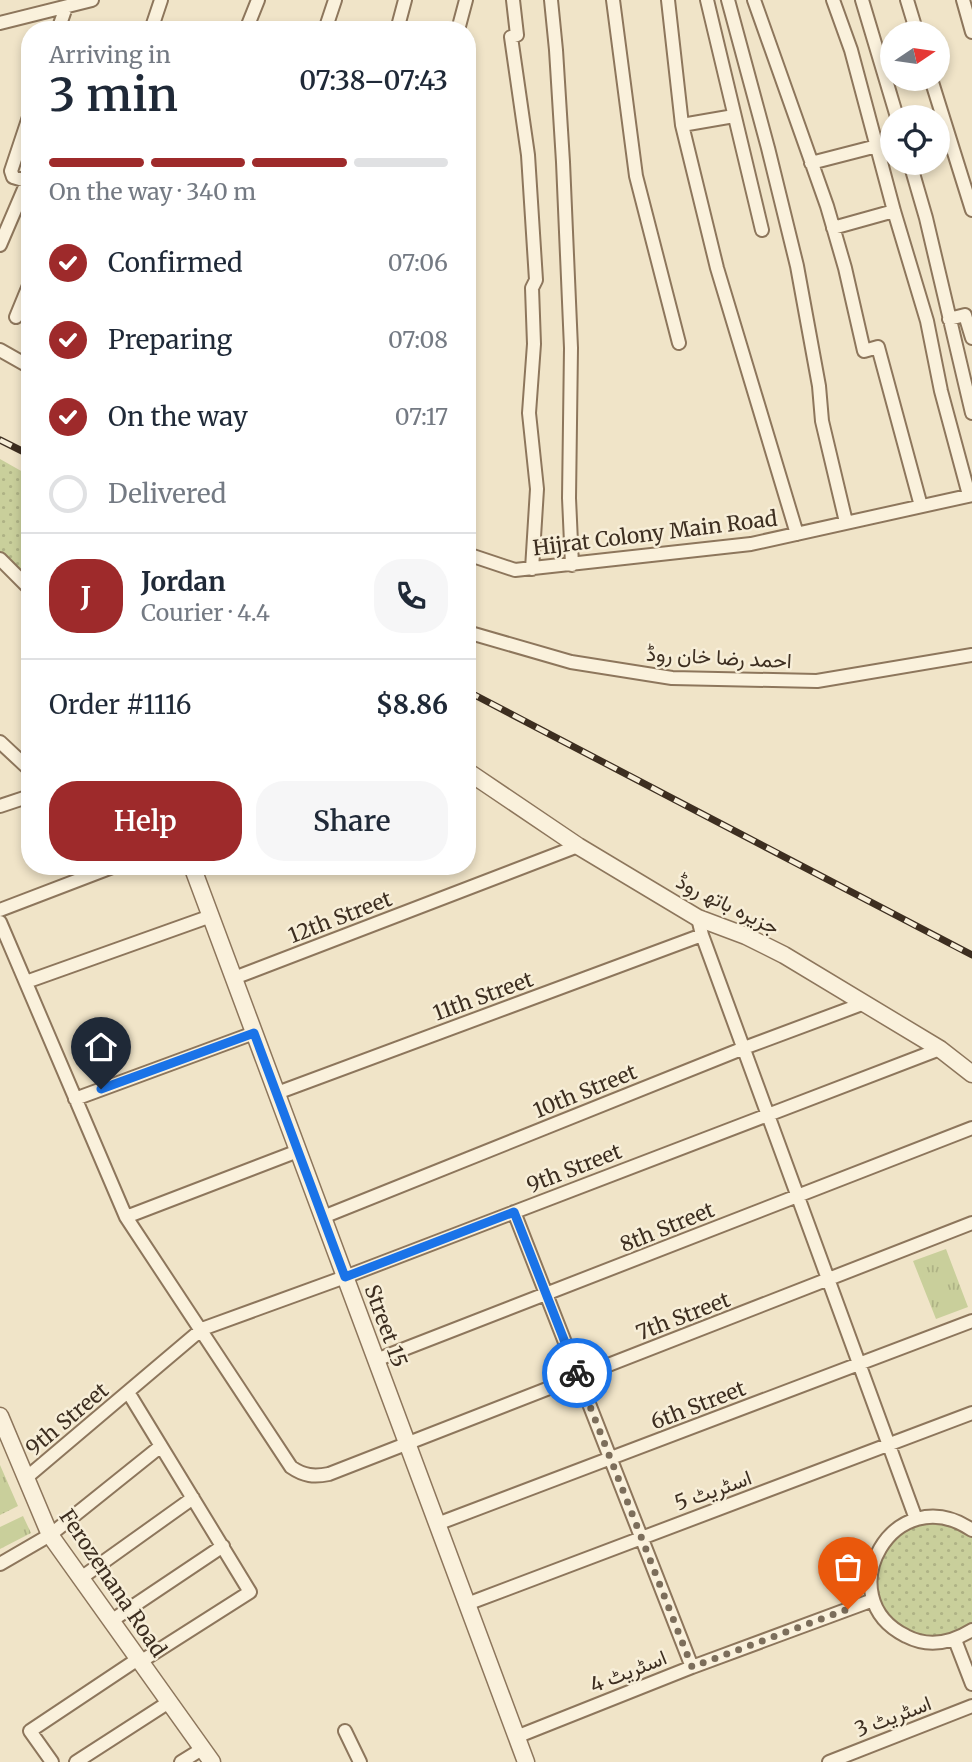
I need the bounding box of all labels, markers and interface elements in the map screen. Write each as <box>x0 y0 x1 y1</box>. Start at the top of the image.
north arrow <box>880 21 950 91</box>
map controls <box>880 21 950 175</box>
text: Arriving in <box>49 40 171 69</box>
text: 07:38–07:43 <box>299 64 448 97</box>
text: 3 min <box>49 66 178 124</box>
button: locate <box>880 105 950 175</box>
text: On the way · 340 m <box>49 177 256 206</box>
icon: check <box>49 244 87 282</box>
text: Confirmed <box>108 246 243 279</box>
text: 07:06 <box>388 248 448 277</box>
icon: check <box>49 321 87 359</box>
text: Preparing <box>108 323 232 356</box>
text: 07:08 <box>388 325 448 354</box>
icon: check <box>49 398 87 436</box>
text: On the way <box>108 400 248 433</box>
text: 07:17 <box>395 402 448 431</box>
text: Delivered <box>108 477 227 510</box>
street label: Hijrat Colony Main Road <box>531 505 779 561</box>
button: phone <box>374 559 448 633</box>
text: Jordan <box>141 565 226 598</box>
text: J <box>81 580 91 613</box>
text: Courier · 4.4 <box>141 598 270 627</box>
street label: احمد رضا خان روڈ <box>646 640 792 674</box>
text: Order #1116 <box>49 688 192 721</box>
text: $8.86 <box>376 688 448 721</box>
button: Help <box>49 781 242 861</box>
button: Share <box>256 781 448 861</box>
street label: جزیرہ باتھ روڈ <box>672 867 784 941</box>
street label: 12th Street <box>285 885 395 949</box>
street label: 11th Street <box>429 965 537 1027</box>
pin <box>71 1017 131 1089</box>
icon: home <box>82 1028 120 1066</box>
street label: 10th Street <box>529 1058 641 1124</box>
street label: 9th Street <box>523 1138 625 1198</box>
street label: 8th Street <box>616 1196 718 1258</box>
street label: Street 15 <box>359 1281 413 1371</box>
street label: 7th Street <box>632 1286 734 1346</box>
courier <box>542 1338 612 1408</box>
icon: bike <box>558 1354 596 1392</box>
street label: 6th Street <box>647 1375 749 1435</box>
street label: 9th Street <box>20 1377 114 1461</box>
street label: اسٹریٹ 5 <box>671 1464 755 1516</box>
street label: Ferozenana Road <box>54 1504 173 1662</box>
pin <box>818 1537 878 1609</box>
icon: bag <box>829 1548 867 1586</box>
street label: اسٹریٹ 4 <box>586 1643 670 1699</box>
street label: اسٹریٹ 3 <box>851 1689 935 1743</box>

